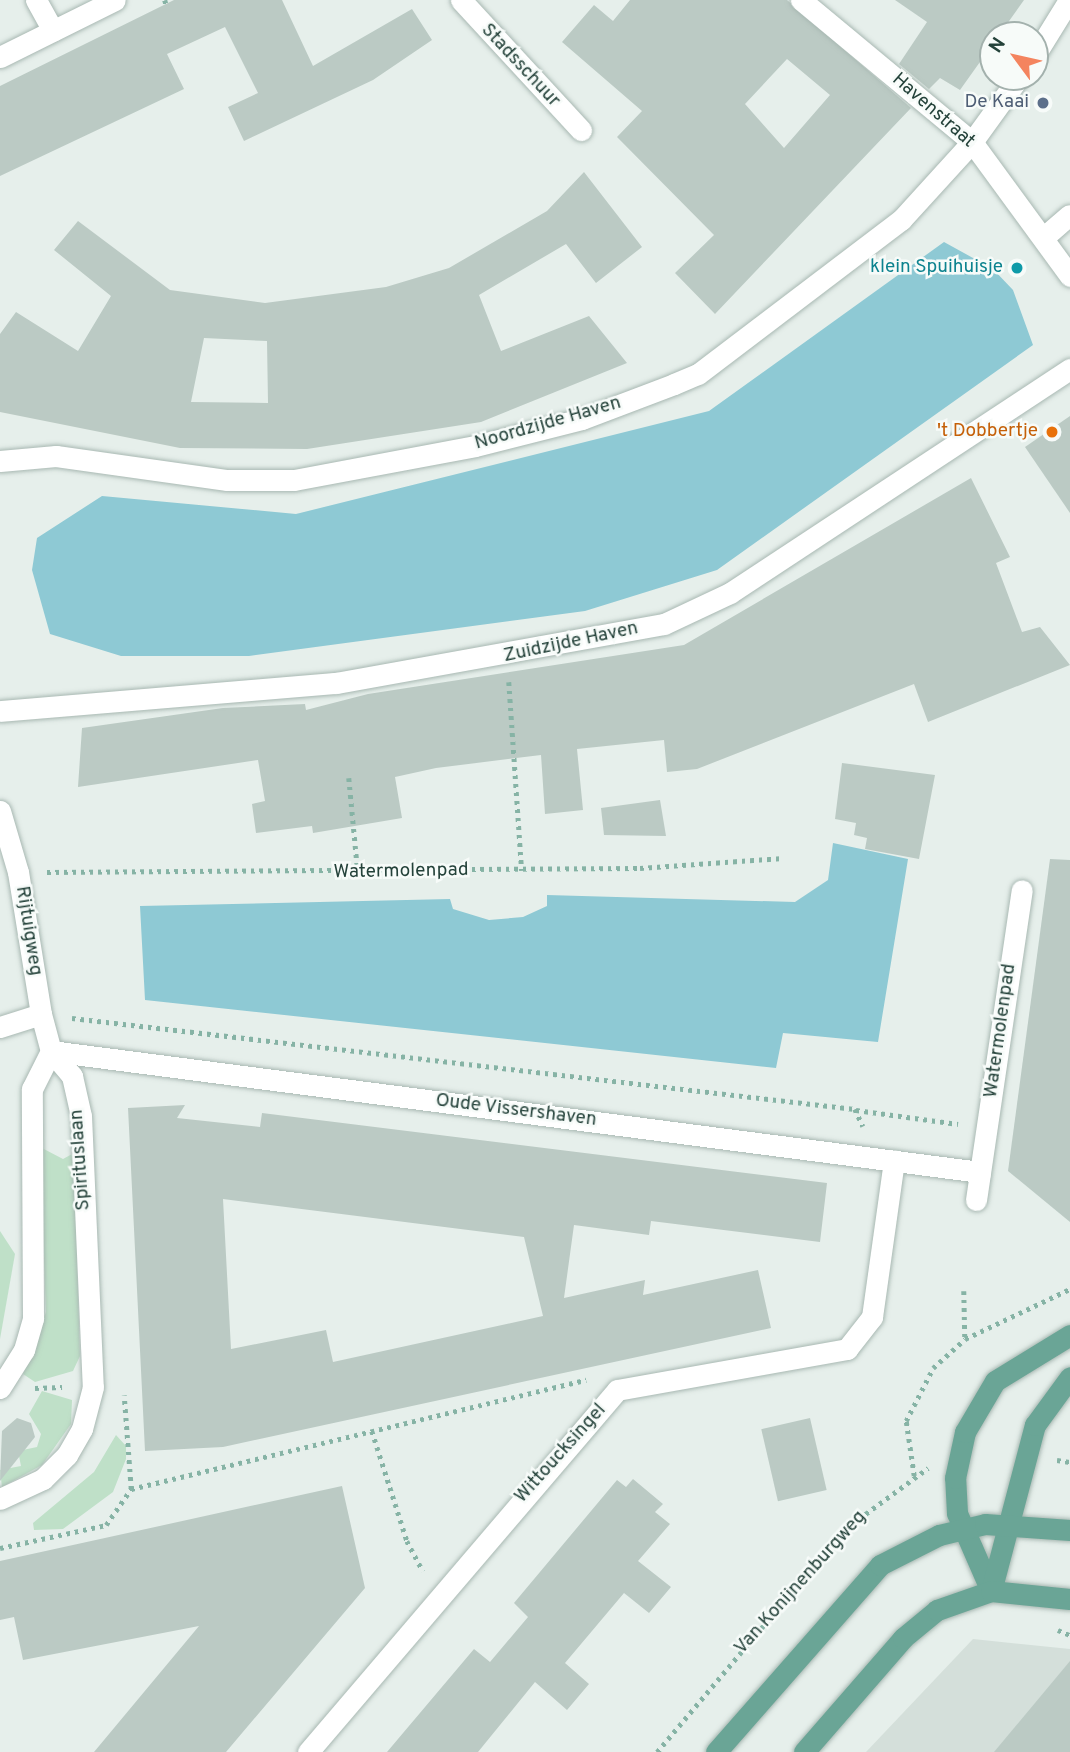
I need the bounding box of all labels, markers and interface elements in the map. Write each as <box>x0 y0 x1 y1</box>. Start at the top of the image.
street label: Stadsschuur <box>476 20 564 112</box>
north arrow <box>979 21 1049 91</box>
text: N <box>984 33 1012 58</box>
street label: Havenstraat <box>887 69 979 153</box>
place label: De Kaai <box>964 92 1029 114</box>
marker: De Kaai <box>1035 95 1051 111</box>
place label: klein Spuihuisje <box>870 257 1003 279</box>
marker: klein Spuihuisje <box>1009 260 1025 276</box>
street label: Noordzijde Haven <box>472 392 624 456</box>
place label: 't Dobbertje <box>937 421 1038 443</box>
marker: 't Dobbertje <box>1044 424 1060 440</box>
street label: Zuidzijde Haven <box>502 618 640 668</box>
street label: Watermolenpad <box>333 859 469 885</box>
street label: Rijtuigweg <box>10 885 46 977</box>
street label: Watermolenpad <box>980 962 1022 1100</box>
street label: Oude Vissershaven <box>434 1090 598 1132</box>
street label: Spirituslaan <box>66 1109 96 1211</box>
street label: Wittoucksingel <box>511 1400 611 1508</box>
street label: Van Konijnenburgweg <box>730 1506 872 1660</box>

